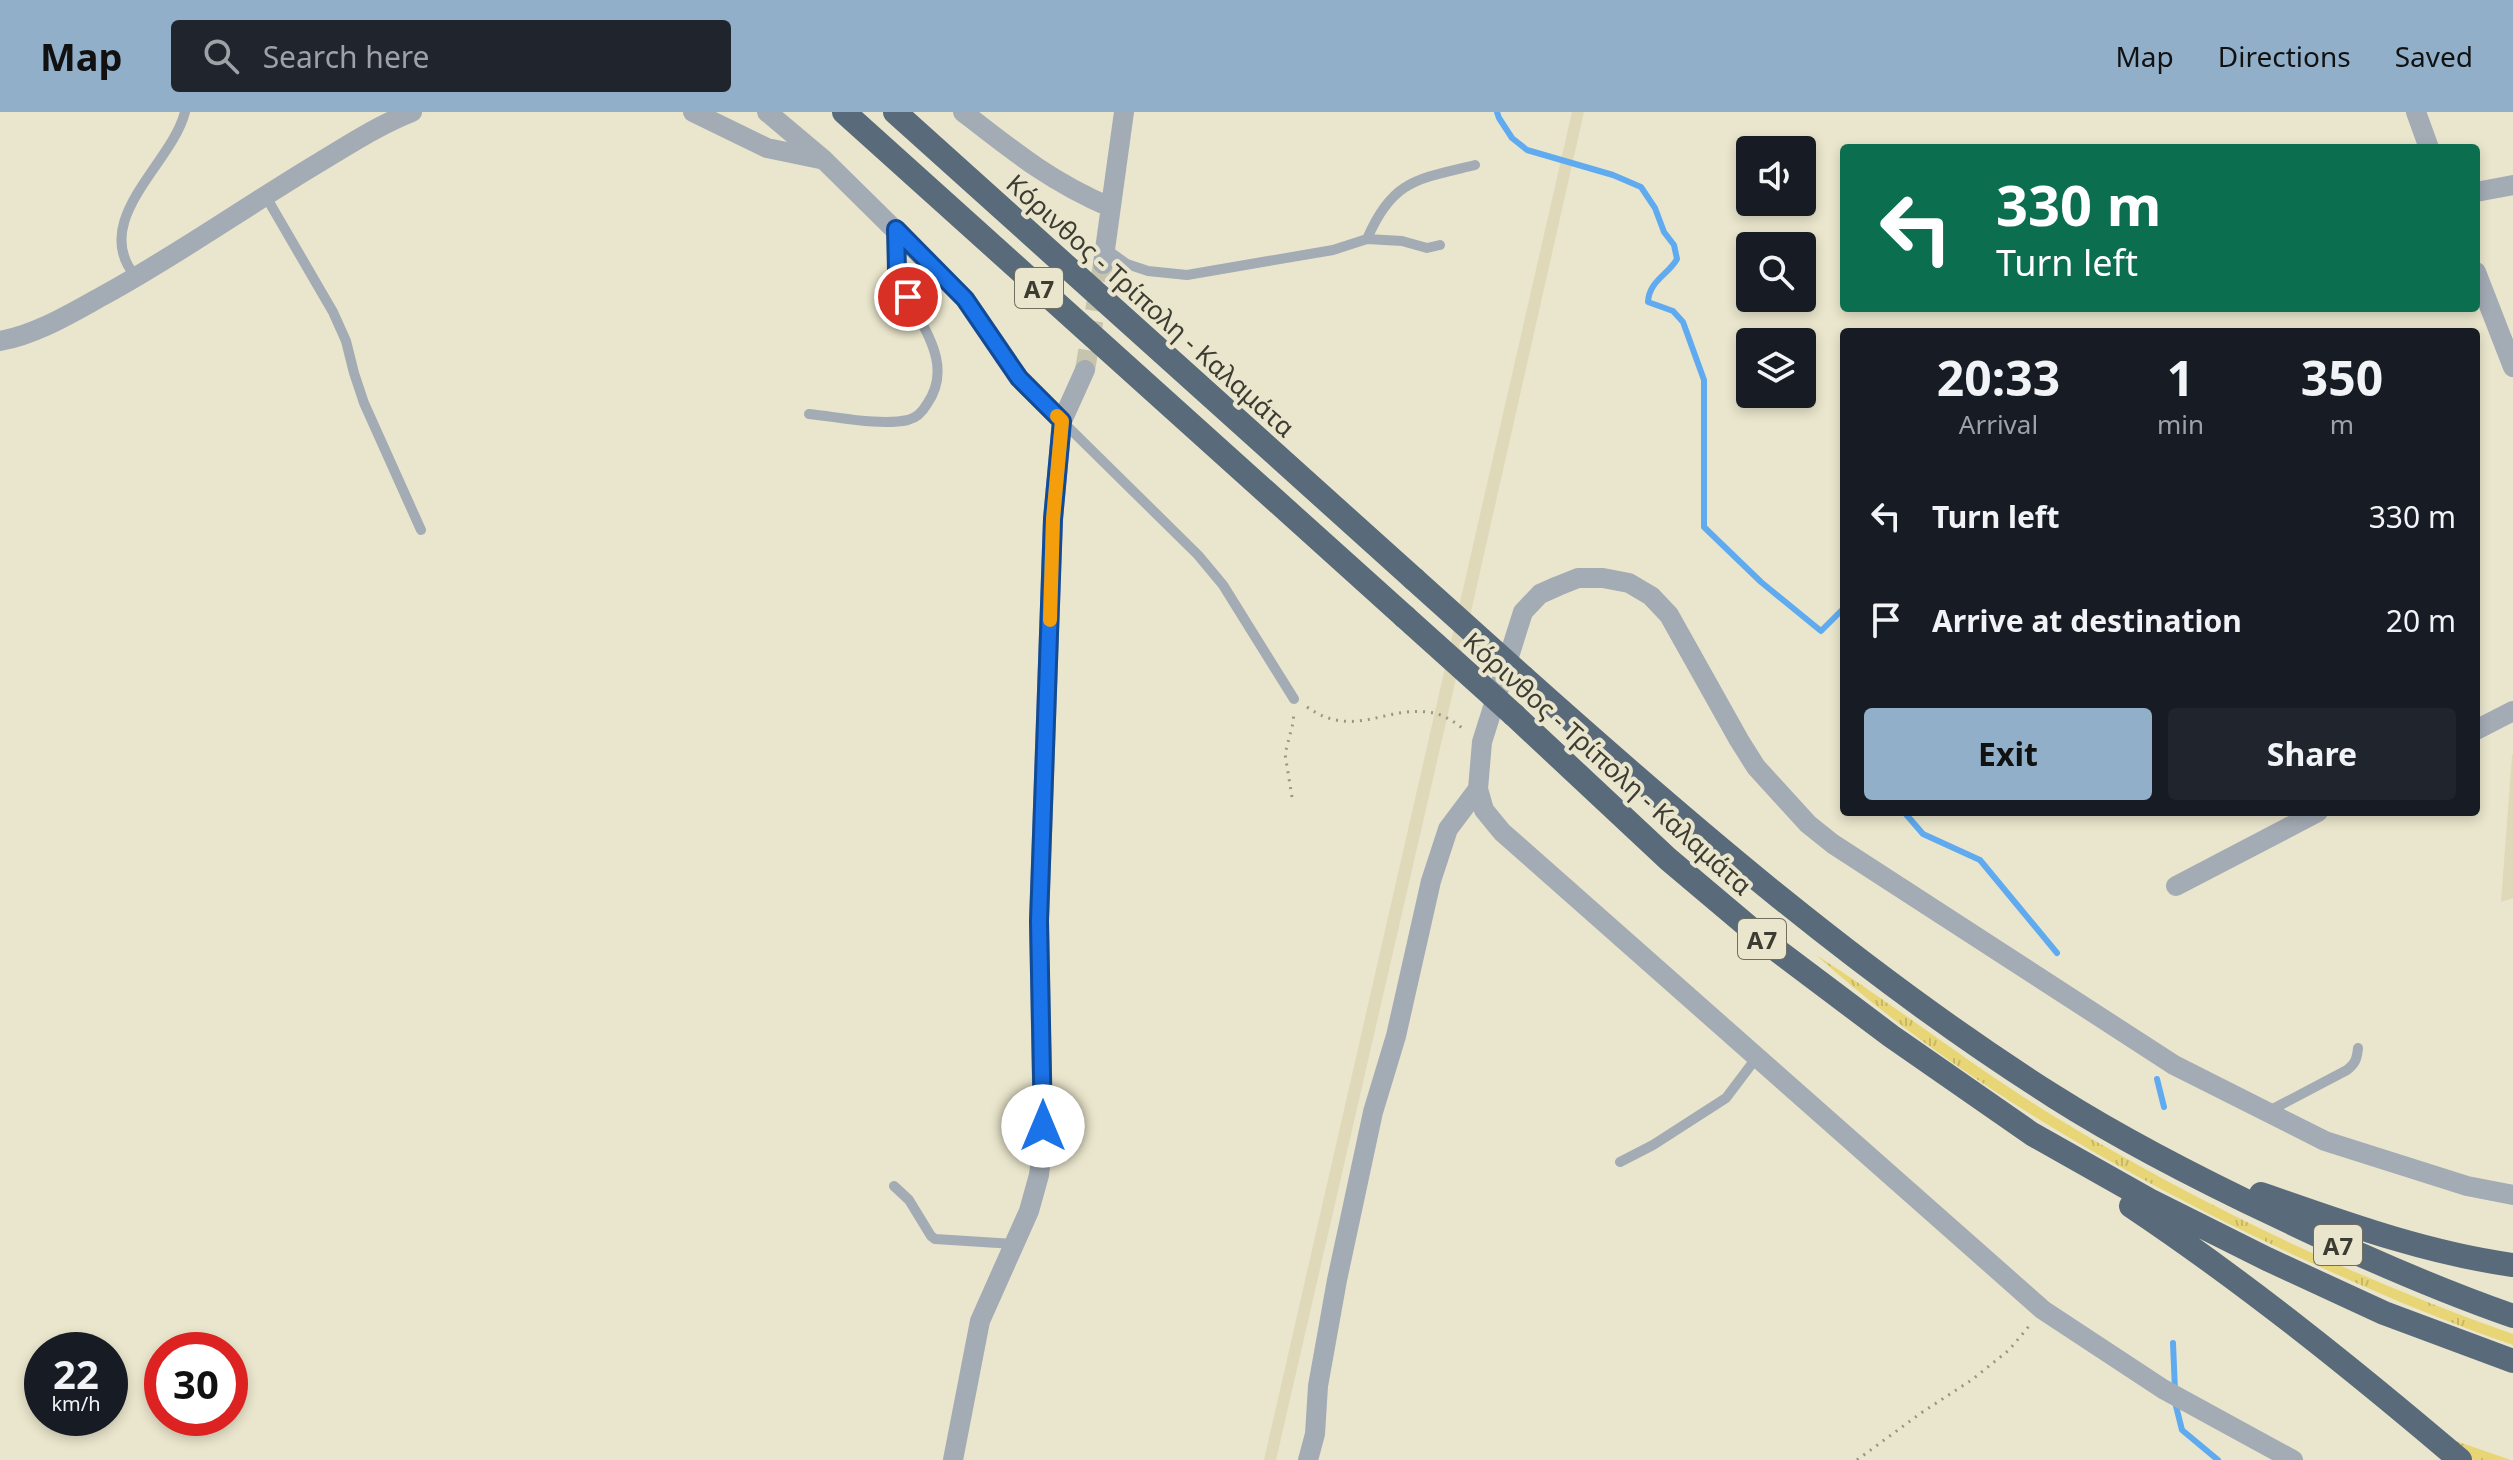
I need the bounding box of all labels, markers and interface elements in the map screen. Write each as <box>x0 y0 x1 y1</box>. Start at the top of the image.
search box <box>171 20 731 92</box>
text: Map <box>40 30 123 82</box>
icon: search <box>199 34 243 78</box>
text: Search here <box>263 36 430 77</box>
text: Map <box>2115 37 2174 75</box>
text: Directions <box>2218 37 2351 75</box>
text: Saved <box>2395 37 2473 75</box>
map controls <box>1736 136 1816 408</box>
button: sound <box>1736 136 1816 216</box>
street label: Κόρινθος - Τρίπολη - Καλαμάτα <box>999 166 1303 444</box>
text: 330 m <box>1996 166 2161 242</box>
icon: left <box>1864 176 1968 280</box>
button: search <box>1736 232 1816 312</box>
text: Turn left <box>1996 238 2138 287</box>
pin <box>874 263 942 331</box>
road number: Α7 <box>1015 268 1063 308</box>
icon: arrive <box>886 275 930 319</box>
button: layers <box>1736 328 1816 408</box>
text: 20:33 <box>1937 345 2060 410</box>
text: 1 <box>2167 345 2194 410</box>
text: 350 <box>2301 345 2383 410</box>
text: Arrival <box>1959 406 2038 442</box>
text: min <box>2157 406 2204 442</box>
text: m <box>2330 406 2354 442</box>
icon: left <box>1864 494 1908 538</box>
text: Turn left <box>1932 496 2060 537</box>
text: 330 m <box>2369 496 2456 537</box>
icon: arrive <box>1864 598 1908 642</box>
text: Arrive at destination <box>1932 600 2242 641</box>
text: 20 m <box>2386 600 2456 641</box>
street label: Κόρινθος - Τρίπολη - Καλαμάτα <box>1456 624 1760 902</box>
button: Exit <box>1864 708 2152 800</box>
button: Share <box>2168 708 2456 800</box>
road number: Α7 <box>1738 919 1786 959</box>
position arrow <box>1001 1084 1085 1168</box>
road number: Α7 <box>2314 1225 2362 1265</box>
speed limit sign: 30 <box>144 1332 248 1436</box>
text: 22 <box>53 1346 99 1401</box>
text: km/h <box>51 1390 101 1417</box>

